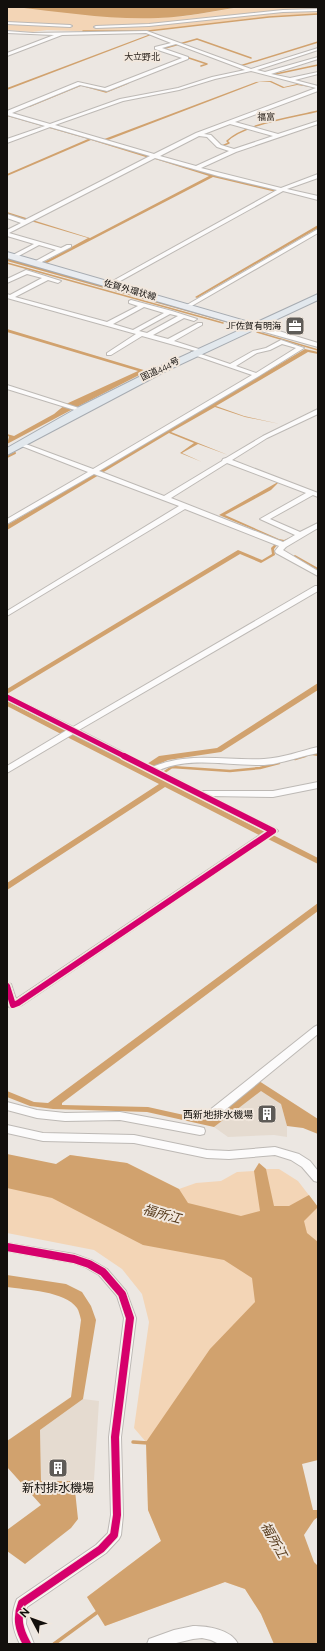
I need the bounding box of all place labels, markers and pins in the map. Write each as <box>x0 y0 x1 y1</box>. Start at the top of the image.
office icon: JF佐賀有明海 <box>284 315 306 337</box>
place label: JF佐賀有明海 <box>226 321 281 331</box>
building icon: 西新地排水機場 <box>256 1103 278 1125</box>
place label: 西新地排水機場 <box>183 1109 253 1120</box>
building icon: 新村排水機場 <box>47 1457 69 1479</box>
place label: 新村排水機場 <box>22 1481 94 1495</box>

